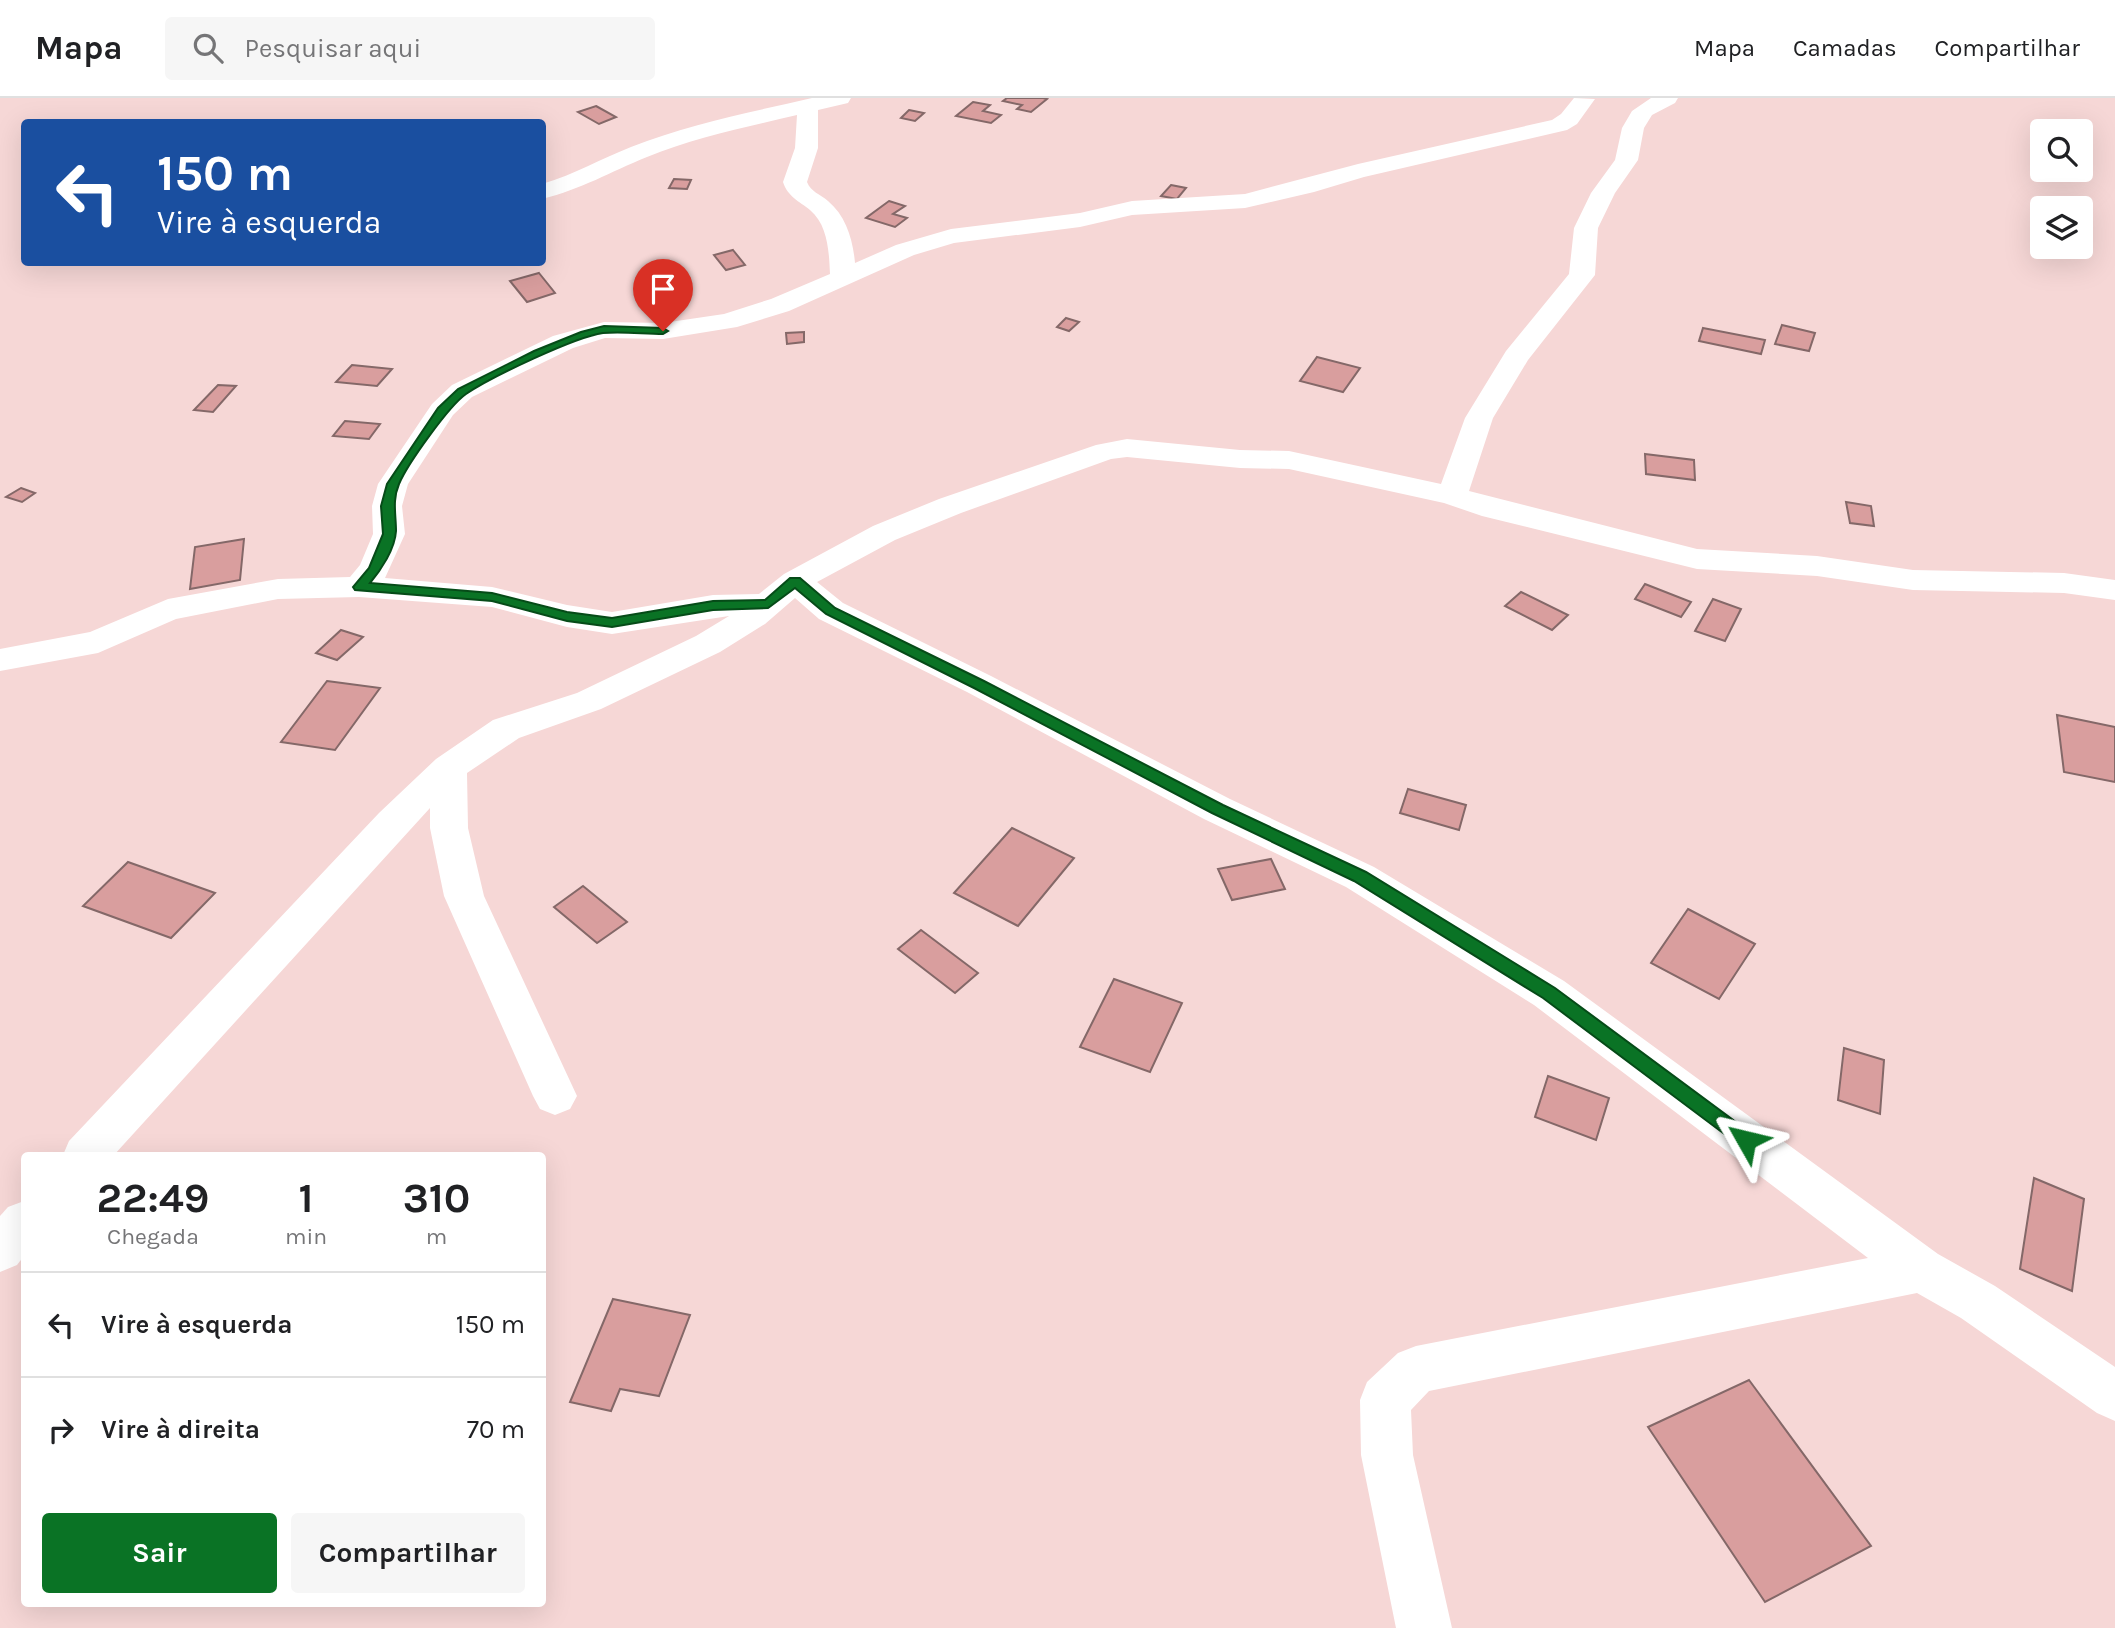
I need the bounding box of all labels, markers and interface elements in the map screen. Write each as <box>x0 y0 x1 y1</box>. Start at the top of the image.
search box <box>165 17 655 80</box>
text: Mapa <box>35 29 123 67</box>
icon: search <box>189 29 227 67</box>
text: Pesquisar aqui <box>245 33 421 64</box>
text: Mapa <box>1694 34 1755 62</box>
text: Camadas <box>1793 34 1897 62</box>
text: Compartilhar <box>1935 34 2080 62</box>
map controls <box>2030 119 2093 259</box>
button: search <box>2030 119 2093 182</box>
text: 150 m <box>157 145 293 202</box>
icon: left <box>42 147 133 238</box>
button: layers <box>2030 196 2093 259</box>
text: Vire à esquerda <box>157 204 381 241</box>
pin <box>633 259 693 331</box>
icon: arrive <box>644 270 682 308</box>
position arrow <box>1709 1103 1783 1177</box>
text: 22:49 <box>97 1173 209 1223</box>
text: 1 <box>299 1173 314 1223</box>
text: 310 <box>403 1173 470 1223</box>
text: Chegada <box>107 1223 199 1250</box>
text: min <box>285 1223 327 1250</box>
text: m <box>426 1223 447 1250</box>
icon: left <box>42 1306 80 1344</box>
text: Vire à esquerda <box>101 1309 292 1340</box>
text: 150 m <box>456 1309 525 1340</box>
icon: right <box>42 1411 80 1449</box>
text: Vire à direita <box>101 1414 260 1445</box>
text: 70 m <box>467 1414 525 1445</box>
button: Sair <box>42 1513 277 1593</box>
button: Compartilhar <box>291 1513 525 1593</box>

